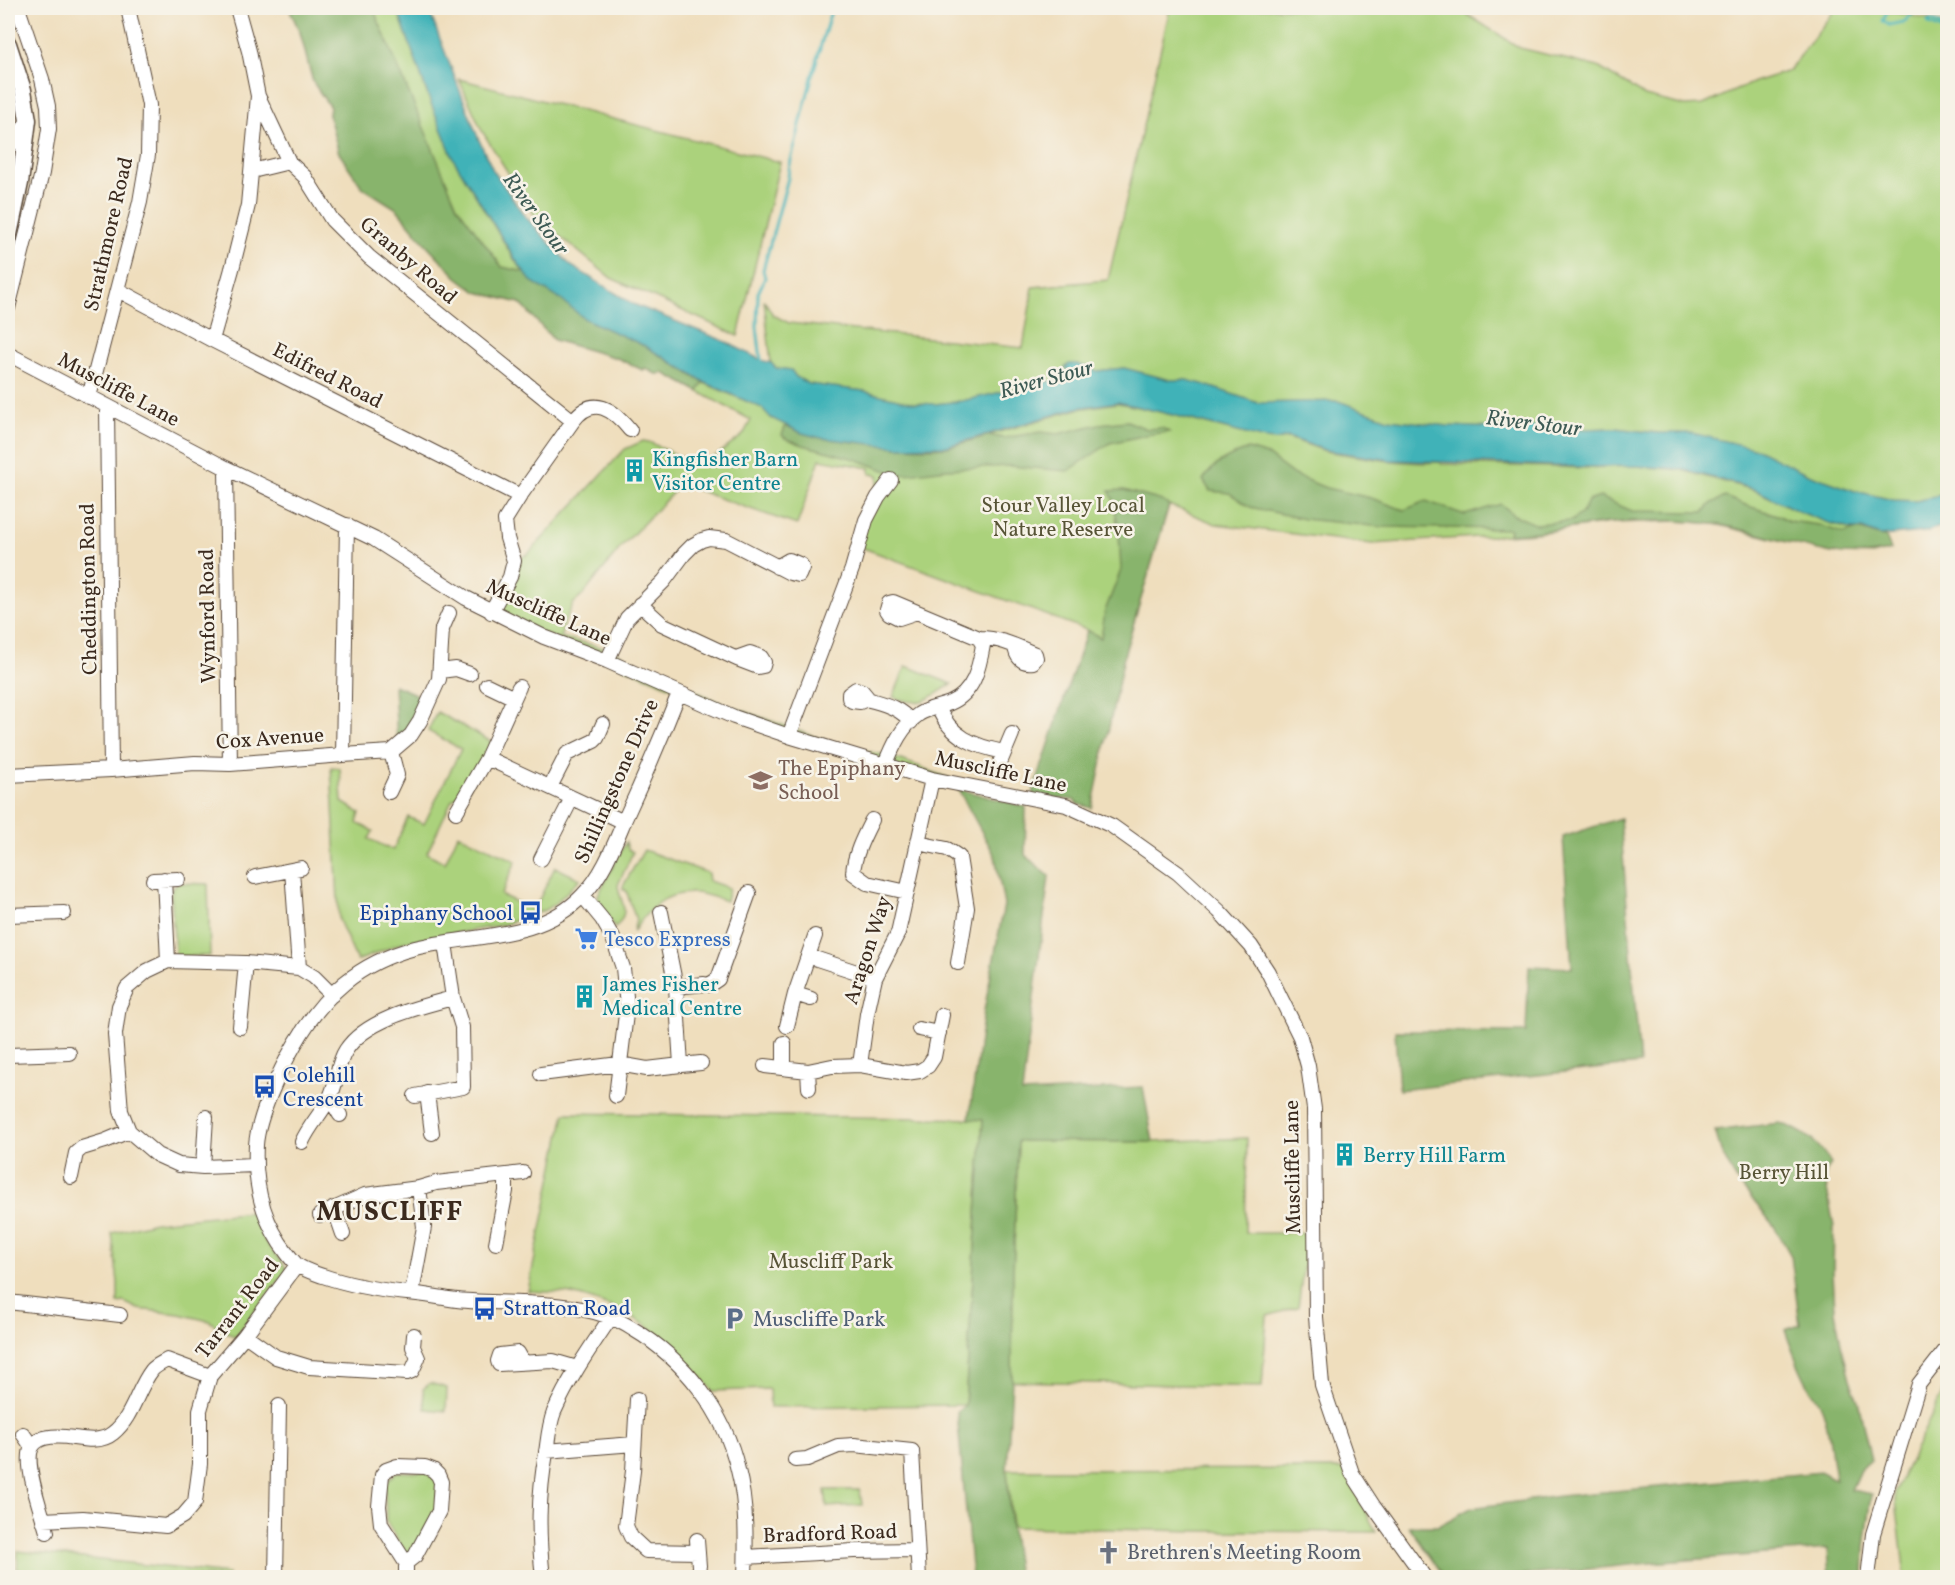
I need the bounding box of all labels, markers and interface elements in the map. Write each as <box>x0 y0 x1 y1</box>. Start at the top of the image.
street label: Strathmore Road <box>78 154 141 315</box>
water label: River Stour <box>494 166 576 263</box>
street label: Granby Road <box>353 211 463 312</box>
street label: Edifred Road <box>267 336 387 417</box>
street label: Muscliffe Lane <box>52 346 184 435</box>
water label: River Stour <box>996 353 1098 408</box>
water label: River Stour <box>1484 403 1584 446</box>
place label: Kingfisher Barn Visitor Centre <box>652 446 798 499</box>
building icon: Kingfisher Barn Visitor Centre <box>621 458 647 484</box>
park label: Stour Valley Local Nature Reserve <box>981 492 1145 545</box>
street label: Cheddington Road <box>74 503 105 675</box>
street label: Wynford Road <box>193 548 224 684</box>
street label: Muscliffe Lane <box>481 573 616 654</box>
street label: Shillingstone Drive <box>568 694 667 869</box>
street label: Cox Avenue <box>215 721 325 758</box>
street label: Muscliffe Lane <box>932 744 1069 801</box>
place label: The Epiphany School <box>778 755 906 808</box>
school or university icon: The Epiphany School <box>747 767 773 793</box>
street label: Aragon Way <box>837 892 900 1009</box>
place label: Epiphany School <box>359 900 513 929</box>
bus stop icon: Epiphany School <box>518 900 544 926</box>
supermarket icon: Tesco Express <box>573 926 599 952</box>
place label: Tesco Express <box>604 926 731 955</box>
place label: James Fisher Medical Centre <box>602 971 742 1024</box>
building icon: James Fisher Medical Centre <box>571 983 597 1009</box>
place label: Colehill Crescent <box>283 1062 364 1115</box>
bus stop icon: Colehill Crescent <box>252 1074 278 1100</box>
street label: Muscliffe Lane <box>1278 1100 1309 1234</box>
building icon: Berry Hill Farm <box>1332 1142 1358 1168</box>
place label: Berry Hill Farm <box>1363 1142 1506 1171</box>
park label: Berry Hill <box>1739 1159 1829 1188</box>
district label: MUSCLIFF <box>316 1194 464 1232</box>
park label: Muscliff Park <box>769 1248 894 1277</box>
street label: Tarrant Road <box>189 1252 287 1366</box>
bus stop icon: Stratton Road <box>472 1295 498 1321</box>
place label: Stratton Road <box>503 1295 631 1324</box>
parking icon: Muscliffe Park <box>722 1306 748 1332</box>
place label: Muscliffe Park <box>753 1306 886 1335</box>
street label: Bradford Road <box>762 1518 898 1551</box>
church icon: Brethren's Meeting Room <box>1096 1539 1122 1565</box>
place label: Brethren's Meeting Room <box>1127 1539 1361 1568</box>

